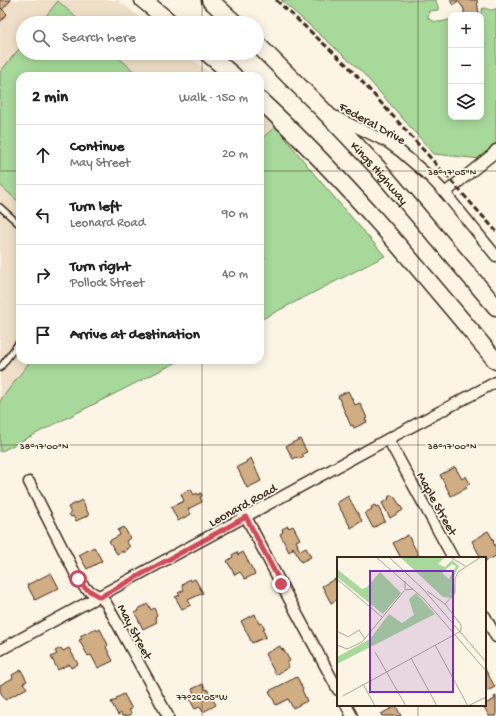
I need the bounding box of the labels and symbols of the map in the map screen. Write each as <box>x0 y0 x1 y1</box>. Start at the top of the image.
street label: Federal Drive <box>335 99 408 149</box>
street label: Kings Highway <box>346 139 411 209</box>
text: 38°17'05"N <box>427 167 477 179</box>
text: 38°17'00"N <box>19 441 69 453</box>
text: 38°17'00"N <box>427 441 477 453</box>
street label: Maple Street <box>412 470 460 540</box>
street label: Leonard Road <box>207 481 281 531</box>
inset map <box>337 557 486 706</box>
route start <box>69 570 87 588</box>
route end <box>272 575 290 593</box>
street label: May Street <box>113 602 155 664</box>
text: 77°26'05"W <box>175 692 228 704</box>

